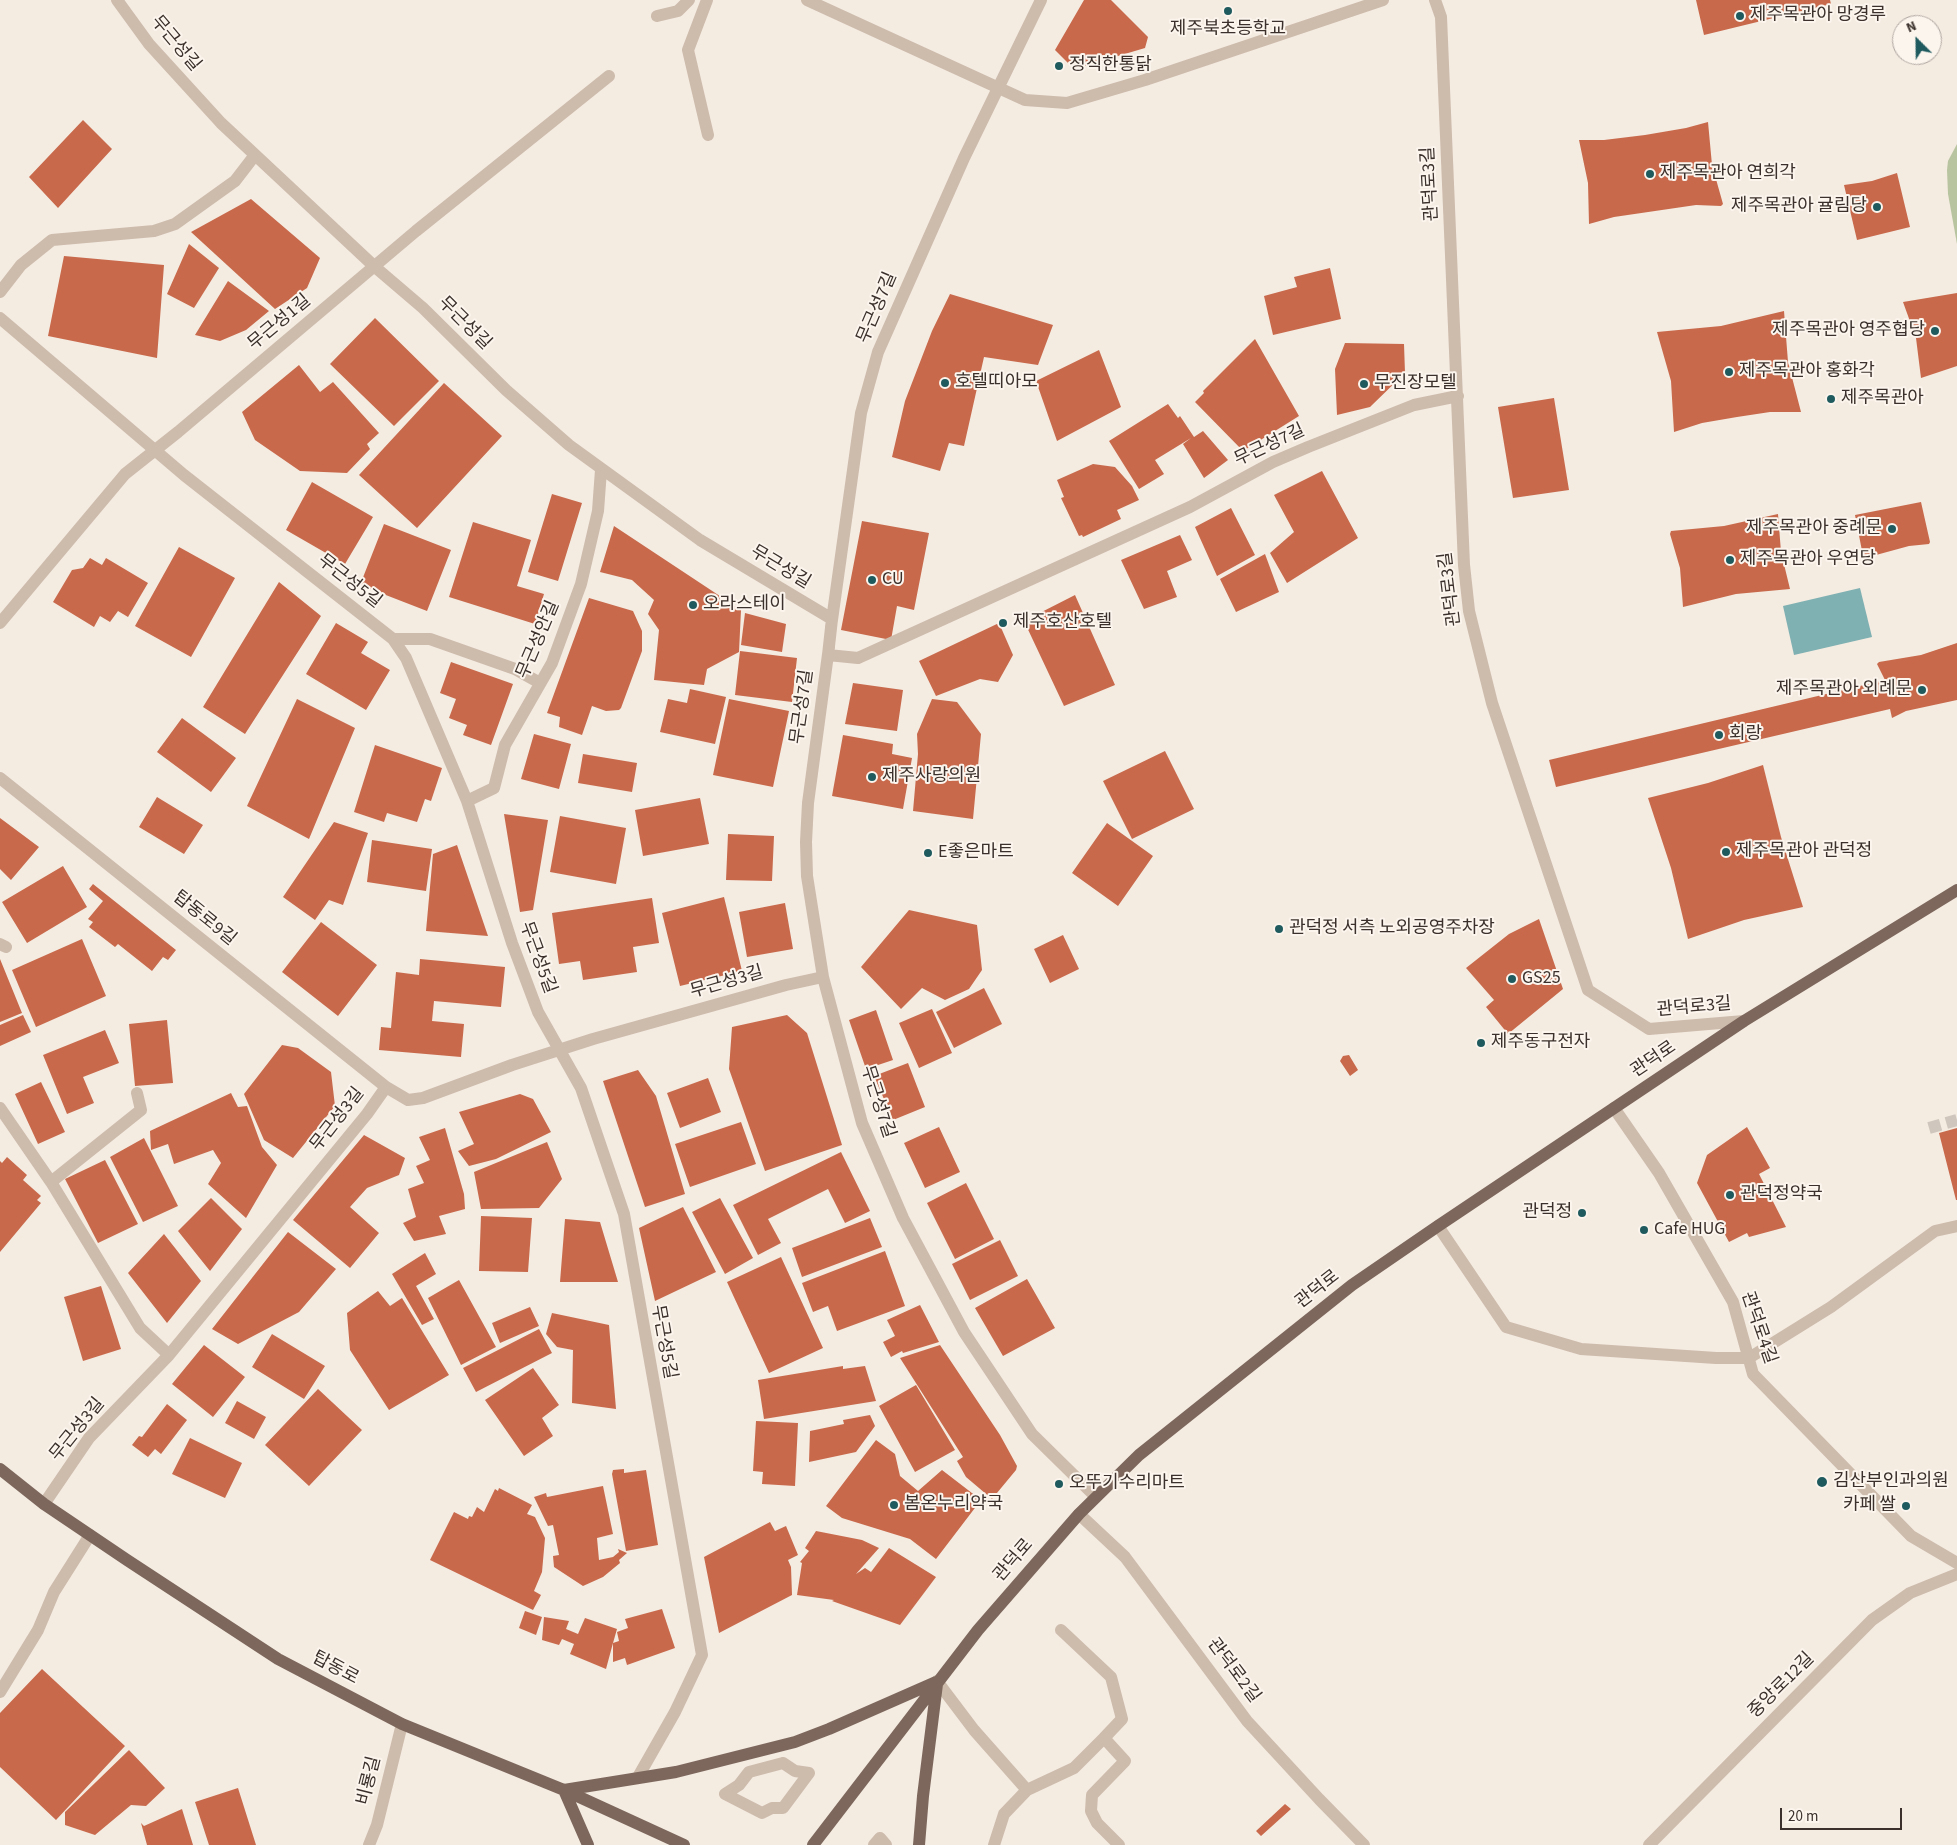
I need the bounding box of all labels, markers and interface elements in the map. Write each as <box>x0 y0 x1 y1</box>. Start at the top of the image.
marker: 제주북초등학교 <box>1222 5 1234 17</box>
place label: 제주목관아 망경루 <box>1750 5 1886 27</box>
marker: 제주목관아 망경루 <box>1734 10 1746 22</box>
street label: 무근성길 <box>145 12 205 76</box>
north arrow <box>1892 15 1942 65</box>
text: N <box>1903 16 1920 38</box>
place label: 제주북초등학교 <box>1170 19 1286 41</box>
place label: 정직한통닭 <box>1069 55 1152 77</box>
marker: 정직한통닭 <box>1053 60 1065 72</box>
street label: 관덕로3길 <box>1418 146 1444 222</box>
place label: 제주목관아 연희각 <box>1660 163 1796 185</box>
marker: 제주목관아 연희각 <box>1644 168 1656 180</box>
place label: 제주목관아 귤림당 <box>1731 196 1867 218</box>
marker: 제주목관아 귤림당 <box>1871 201 1883 213</box>
street label: 무근성7길 <box>853 269 903 347</box>
street label: 무근성1길 <box>244 291 316 355</box>
street label: 무근성길 <box>433 293 495 355</box>
place label: 제주목관아 영주협당 <box>1772 320 1925 342</box>
marker: 제주목관아 영주협당 <box>1929 325 1941 337</box>
place label: 제주목관아 홍화각 <box>1739 361 1875 383</box>
marker: 제주목관아 홍화각 <box>1723 366 1735 378</box>
place label: 호텔띠아모 <box>955 372 1038 394</box>
place label: 무진장모텔 <box>1374 373 1457 395</box>
marker: 호텔띠아모 <box>939 377 951 389</box>
marker: 무진장모텔 <box>1358 378 1370 390</box>
place label: 제주목관아 <box>1841 388 1924 410</box>
marker: 제주목관아 <box>1825 393 1837 405</box>
street label: 무근성7길 <box>1231 420 1309 472</box>
place label: 제주목관아 중례문 <box>1746 518 1882 540</box>
marker: 제주목관아 중례문 <box>1886 523 1898 535</box>
street label: 무근성길 <box>746 542 814 594</box>
place label: 제주목관아 우연당 <box>1740 549 1876 571</box>
street label: 무근성5길 <box>313 550 385 614</box>
street label: 관덕로3길 <box>1436 550 1466 628</box>
marker: 제주목관아 우연당 <box>1724 554 1736 566</box>
place label: CU <box>882 569 904 591</box>
marker: CU <box>866 574 878 586</box>
place label: 오라스테이 <box>703 594 786 616</box>
street label: 무근성안길 <box>513 598 565 682</box>
marker: 오라스테이 <box>687 599 699 611</box>
place label: 제주호산호텔 <box>1013 612 1112 634</box>
marker: 제주호산호텔 <box>997 617 1009 629</box>
street label: 무근성7길 <box>787 668 819 746</box>
place label: 제주목관아 외례문 <box>1776 679 1912 701</box>
marker: 제주목관아 외례문 <box>1916 684 1928 696</box>
place label: 회랑 <box>1729 724 1762 746</box>
marker: 회랑 <box>1713 729 1725 741</box>
place label: 제주사랑의원 <box>882 766 981 788</box>
marker: 제주사랑의원 <box>866 771 878 783</box>
place label: 제주목관아 관덕정 <box>1736 841 1872 863</box>
place label: E좋은마트 <box>938 842 1014 864</box>
marker: 제주목관아 관덕정 <box>1720 846 1732 858</box>
marker: E좋은마트 <box>922 847 934 859</box>
street label: 탑동로9길 <box>168 887 240 951</box>
place label: 관덕정 서측 노외공영주차장 <box>1289 918 1495 940</box>
street label: 무근성5길 <box>514 919 560 997</box>
marker: 관덕정 서측 노외공영주차장 <box>1273 923 1285 935</box>
street label: 무근성3길 <box>688 962 766 1004</box>
place label: GS25 <box>1522 968 1561 990</box>
marker: GS25 <box>1506 973 1518 985</box>
street label: 관덕로3길 <box>1656 994 1732 1022</box>
place label: 제주동구전자 <box>1491 1032 1590 1054</box>
marker: 제주동구전자 <box>1475 1037 1487 1049</box>
street label: 관덕로 <box>1627 1037 1681 1083</box>
street label: 무근성7길 <box>855 1063 899 1141</box>
street label: 무근성3길 <box>306 1084 370 1156</box>
place label: 관덕정약국 <box>1740 1184 1823 1206</box>
marker: 관덕정약국 <box>1724 1189 1736 1201</box>
place label: 관덕정 <box>1522 1202 1572 1224</box>
marker: 관덕정 <box>1576 1207 1588 1219</box>
place label: Cafe HUG <box>1654 1219 1725 1241</box>
marker: Cafe HUG <box>1638 1224 1650 1236</box>
street label: 관덕로 <box>1292 1266 1344 1314</box>
street label: 관덕로4길 <box>1736 1289 1780 1367</box>
street label: 무근성5길 <box>646 1303 680 1381</box>
street label: 무근성3길 <box>46 1394 110 1466</box>
place label: 김산부인과의원 <box>1833 1471 1949 1493</box>
place label: 오뚜기수리마트 <box>1069 1473 1185 1495</box>
marker: 김산부인과의원 <box>1815 1475 1829 1489</box>
marker: 오뚜기수리마트 <box>1053 1478 1065 1490</box>
place label: 봄온누리약국 <box>904 1494 1003 1516</box>
place label: 카페 쌀 <box>1843 1495 1896 1517</box>
marker: 봄온누리약국 <box>888 1499 900 1511</box>
marker: 카페 쌀 <box>1900 1500 1912 1512</box>
street label: 관덕로 <box>990 1535 1038 1587</box>
street label: 관덕로2길 <box>1202 1634 1264 1708</box>
street label: 탑동로 <box>308 1648 362 1690</box>
street label: 중앙로12길 <box>1745 1649 1819 1723</box>
street label: 비룡길 <box>354 1754 386 1808</box>
scale bar <box>1782 1798 1904 1830</box>
text: 20 m <box>1788 1806 1818 1827</box>

